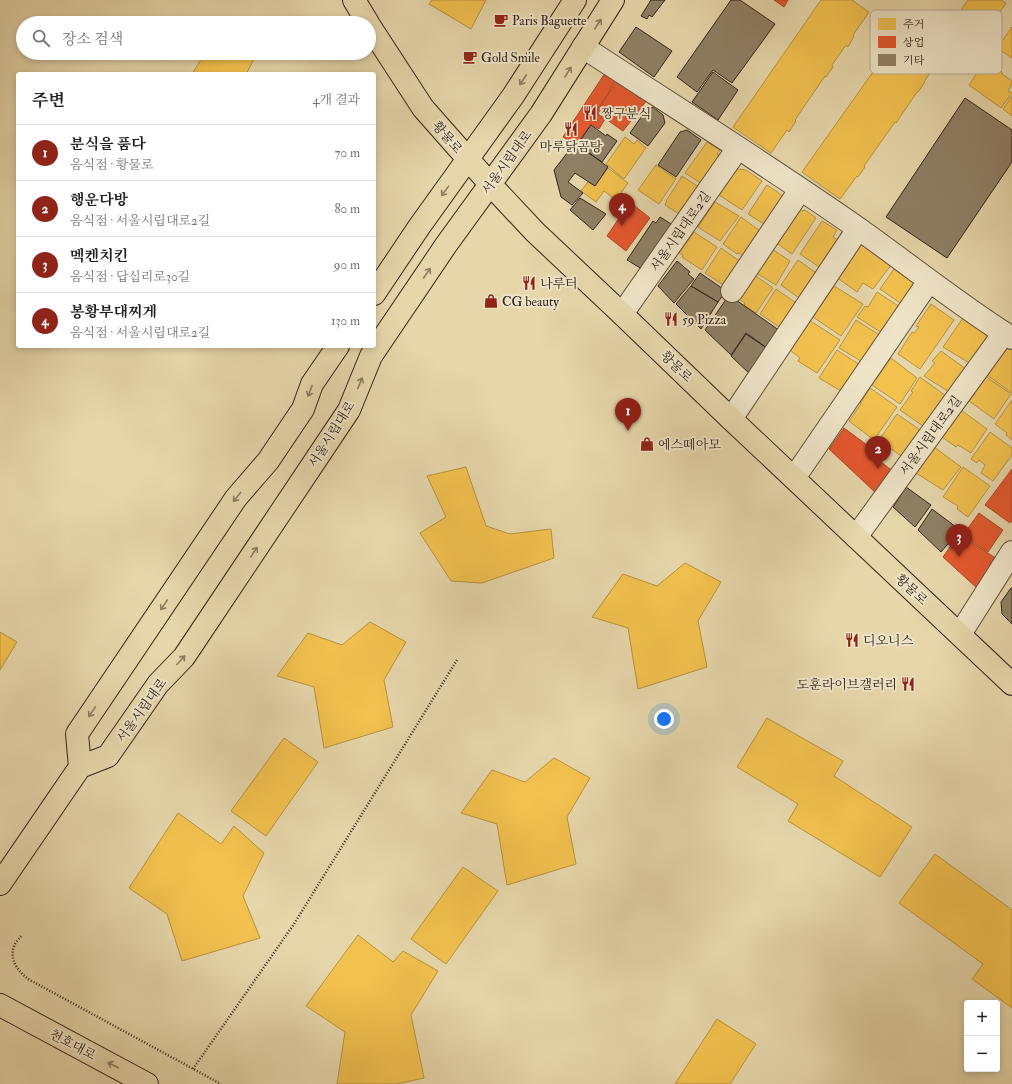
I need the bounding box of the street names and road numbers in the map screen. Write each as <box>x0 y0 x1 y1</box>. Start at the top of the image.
street label: 황물로 <box>429 118 466 157</box>
street label: 서울시립대로 <box>478 127 536 198</box>
street label: 서울시립대로2길 <box>647 188 714 275</box>
street label: 황물로 <box>657 348 696 386</box>
street label: 서울시립대로2길 <box>897 393 965 479</box>
street label: 서울시립대로 <box>305 398 359 471</box>
street label: 황물로 <box>892 571 931 609</box>
street label: 서울시립대로 <box>113 675 171 746</box>
street label: 천호대로 <box>47 1026 99 1064</box>

